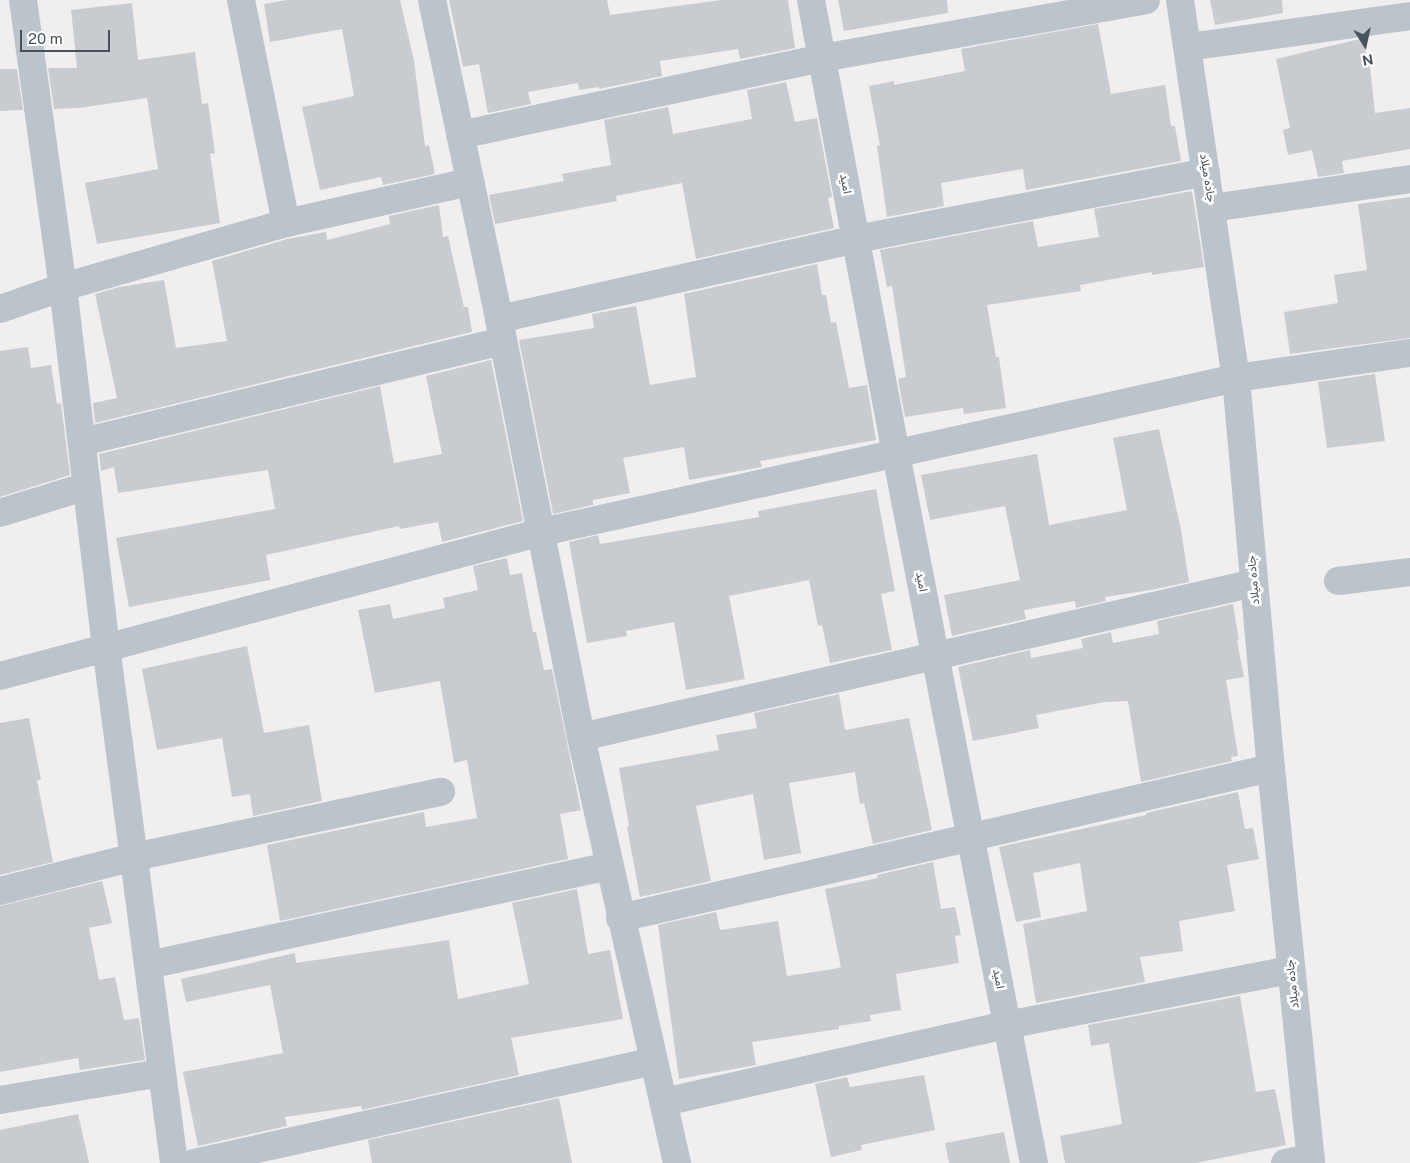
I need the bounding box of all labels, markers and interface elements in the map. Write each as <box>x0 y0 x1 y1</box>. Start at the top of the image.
scale bar <box>22 20 112 52</box>
north arrow <box>1340 20 1390 70</box>
text: 20 m <box>28 30 63 47</box>
text: N <box>1361 51 1374 69</box>
street label: جاده میلاد <box>1196 153 1218 203</box>
street label: امید <box>836 173 854 195</box>
street label: جاده میلاد <box>1245 555 1263 605</box>
street label: امید <box>912 571 930 593</box>
street label: جاده میلاد <box>1283 959 1303 1009</box>
street label: امید <box>989 968 1007 990</box>

